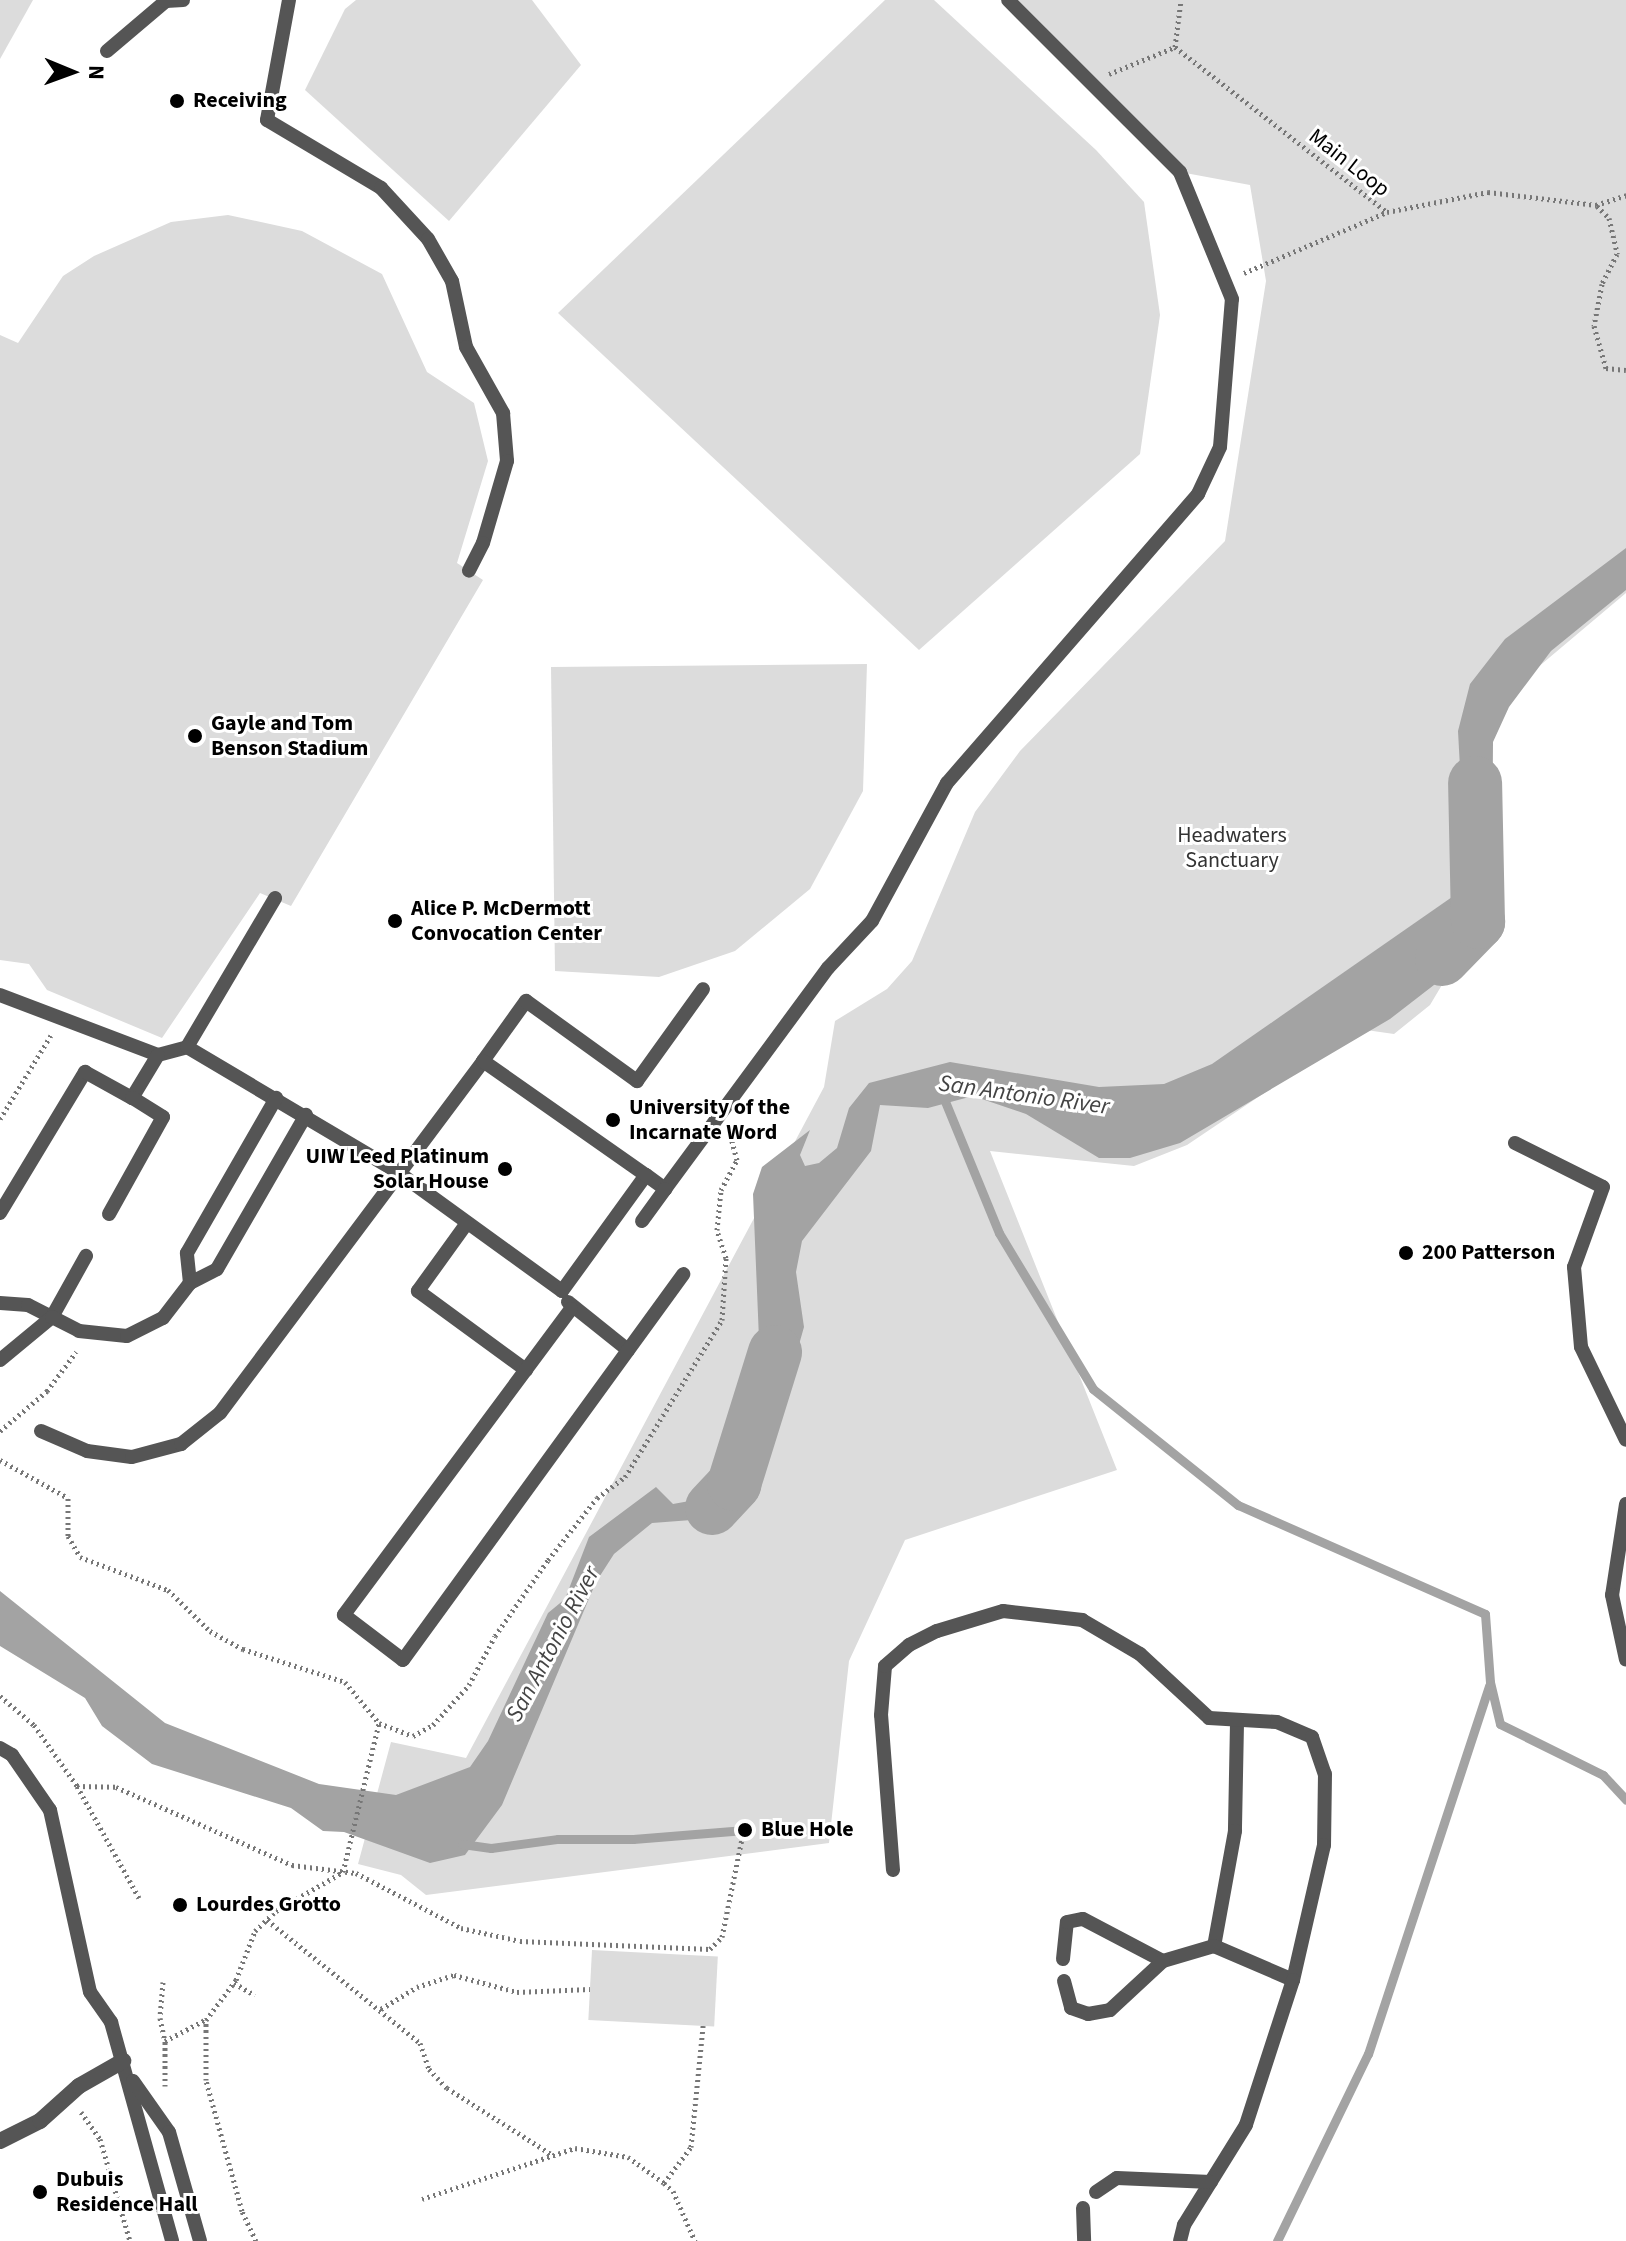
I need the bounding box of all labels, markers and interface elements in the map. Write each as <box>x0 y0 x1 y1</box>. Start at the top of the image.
north arrow <box>32 32 112 112</box>
text: N <box>80 65 112 80</box>
place label: Receiving <box>193 88 287 114</box>
marker: Receiving <box>168 92 186 110</box>
street label: Main Loop <box>1303 123 1395 203</box>
place label: Gayle and Tom Benson Stadium <box>211 710 368 762</box>
marker: Gayle and Tom Benson Stadium <box>186 727 204 745</box>
park label: Headwaters Sanctuary <box>1177 822 1287 874</box>
place label: Alice P. McDermott Convocation Center <box>411 895 602 946</box>
marker: Alice P. McDermott Convocation Center <box>386 912 404 930</box>
water label: San Antonio River <box>937 1069 1111 1121</box>
place label: University of the Incarnate Word <box>629 1094 790 1146</box>
marker: University of the Incarnate Word <box>604 1111 622 1129</box>
place label: UIW Leed Platinum Solar House <box>306 1143 489 1194</box>
marker: UIW Leed Platinum Solar House <box>496 1160 514 1178</box>
place label: 200 Patterson <box>1422 1240 1555 1266</box>
marker: 200 Patterson <box>1397 1244 1415 1262</box>
water label: San Antonio River <box>500 1561 606 1727</box>
place label: Blue Hole <box>761 1817 854 1843</box>
marker: Blue Hole <box>736 1821 754 1839</box>
place label: Lourdes Grotto <box>196 1892 341 1918</box>
marker: Lourdes Grotto <box>171 1896 189 1914</box>
place label: Dubuis Residence Hall <box>56 2166 198 2218</box>
marker: Dubuis Residence Hall <box>31 2183 49 2201</box>

